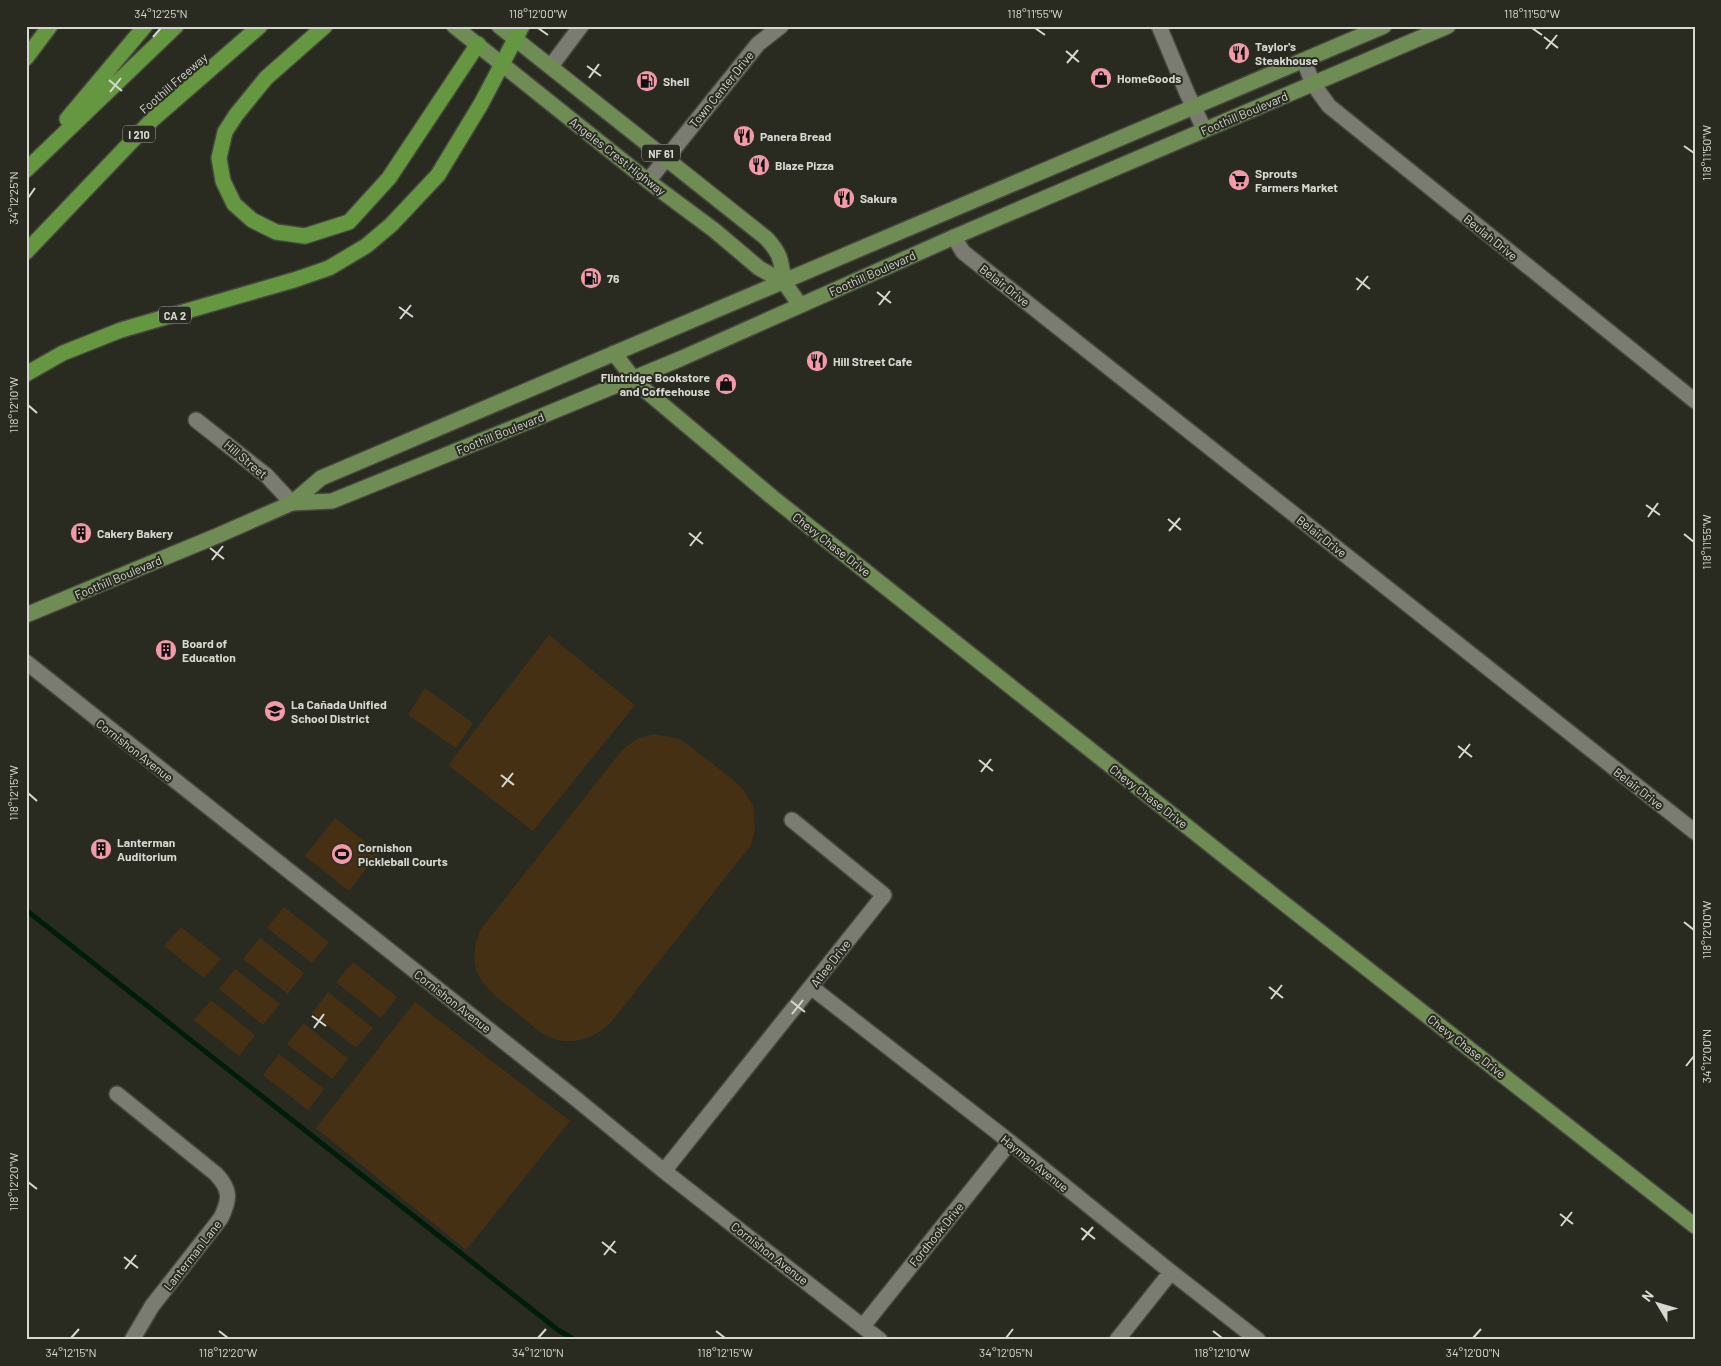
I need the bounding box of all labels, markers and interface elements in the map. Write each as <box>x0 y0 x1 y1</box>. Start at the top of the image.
text: 34°12'25"N <box>134 6 188 20</box>
text: 118°12'00"W <box>509 6 568 20</box>
text: 118°11'55"W <box>1007 6 1063 20</box>
text: 118°11'50"W <box>1504 6 1560 20</box>
place label: Taylor's Steakhouse <box>1255 39 1319 67</box>
restaurant icon: Taylor's Steakhouse <box>1227 41 1251 65</box>
street label: Town Center Drive <box>686 48 756 130</box>
street label: Foothill Freeway <box>136 50 210 116</box>
shop icon: HomeGoods <box>1089 66 1113 90</box>
fuel station icon: Shell <box>635 69 659 93</box>
place label: HomeGoods <box>1117 71 1181 85</box>
place label: Shell <box>663 74 689 88</box>
street label: Foothill Boulevard <box>1198 88 1290 138</box>
street label: Angeles Crest Highway <box>567 114 669 198</box>
restaurant icon: Panera Bread <box>732 124 756 148</box>
text: 118°11'50"W <box>1699 125 1713 181</box>
road number: I 210 <box>123 126 155 142</box>
place label: Panera Bread <box>760 129 831 143</box>
road number: NF 61 <box>642 144 680 162</box>
restaurant icon: Blaze Pizza <box>747 153 771 177</box>
place label: Blaze Pizza <box>775 158 834 172</box>
place label: Sprouts Farmers Market <box>1255 166 1338 194</box>
supermarket icon: Sprouts Farmers Market <box>1227 168 1251 192</box>
text: 34°12'25"N <box>6 171 20 225</box>
restaurant icon: Sakura <box>832 186 856 210</box>
place label: Sakura <box>860 191 897 205</box>
street label: Beulah Drive <box>1461 211 1521 263</box>
street label: Foothill Boulevard <box>827 248 917 298</box>
street label: Belair Drive <box>977 261 1033 309</box>
fuel station icon: 76 <box>579 266 603 290</box>
place label: 76 <box>607 271 620 285</box>
road number: CA 2 <box>159 306 191 324</box>
restaurant icon: Hill Street Cafe <box>805 349 829 373</box>
place label: Hill Street Cafe <box>833 354 913 368</box>
place label: Flintridge Bookstore and Coffeehouse <box>601 370 710 398</box>
shop icon: Flintridge Bookstore and Coffeehouse <box>714 372 738 396</box>
text: 118°12'10"W <box>6 376 20 433</box>
street label: Foothill Boulevard <box>454 409 546 457</box>
street label: Hill Street <box>222 437 270 481</box>
street label: Chevy Chase Drive <box>790 509 874 579</box>
street label: Belair Drive <box>1294 512 1350 560</box>
text: 118°11'55"W <box>1699 514 1713 570</box>
building icon: Cakery Bakery <box>69 521 93 545</box>
place label: Cakery Bakery <box>97 526 173 540</box>
street label: Foothill Boulevard <box>72 552 164 602</box>
place label: Board of Education <box>182 636 236 664</box>
building icon: Board of Education <box>154 638 178 662</box>
place label: La Cañada Unified School District <box>291 697 387 725</box>
school or university icon: La Cañada Unified School District <box>263 699 287 723</box>
street label: Cornishon Avenue <box>94 716 176 784</box>
street label: Chevy Chase Drive <box>1107 761 1191 831</box>
street label: Belair Drive <box>1611 764 1667 812</box>
text: 118°12'15"W <box>6 765 20 821</box>
place label: Lanterman Auditorium <box>117 835 177 863</box>
building icon: Lanterman Auditorium <box>89 837 113 861</box>
place label: Cornishon Pickleball Courts <box>358 840 448 868</box>
sports icon: Cornishon Pickleball Courts <box>330 842 354 866</box>
text: 118°12'00"W <box>1699 900 1713 959</box>
street label: Atlee Drive <box>807 937 853 989</box>
street label: Cornishon Avenue <box>412 967 494 1035</box>
street label: Chevy Chase Drive <box>1425 1011 1509 1081</box>
text: 34°12'00"N <box>1699 1029 1713 1083</box>
street label: Hayman Avenue <box>999 1132 1071 1194</box>
text: 118°12'20"W <box>6 1152 20 1211</box>
street label: Fordhook Drive <box>906 1199 966 1269</box>
street label: Lanterman Lane <box>160 1217 224 1293</box>
street label: Cornishon Avenue <box>729 1219 811 1287</box>
north arrow <box>1634 1278 1684 1328</box>
text: N <box>1638 1287 1657 1305</box>
text: 34°12'15"N <box>45 1345 97 1359</box>
text: 118°12'20"W <box>199 1345 258 1359</box>
text: 34°12'10"N <box>512 1345 564 1359</box>
text: 118°12'15"W <box>697 1345 753 1359</box>
text: 34°12'05"N <box>979 1345 1033 1359</box>
text: 118°12'10"W <box>1194 1345 1251 1359</box>
text: 34°12'00"N <box>1446 1345 1500 1359</box>

